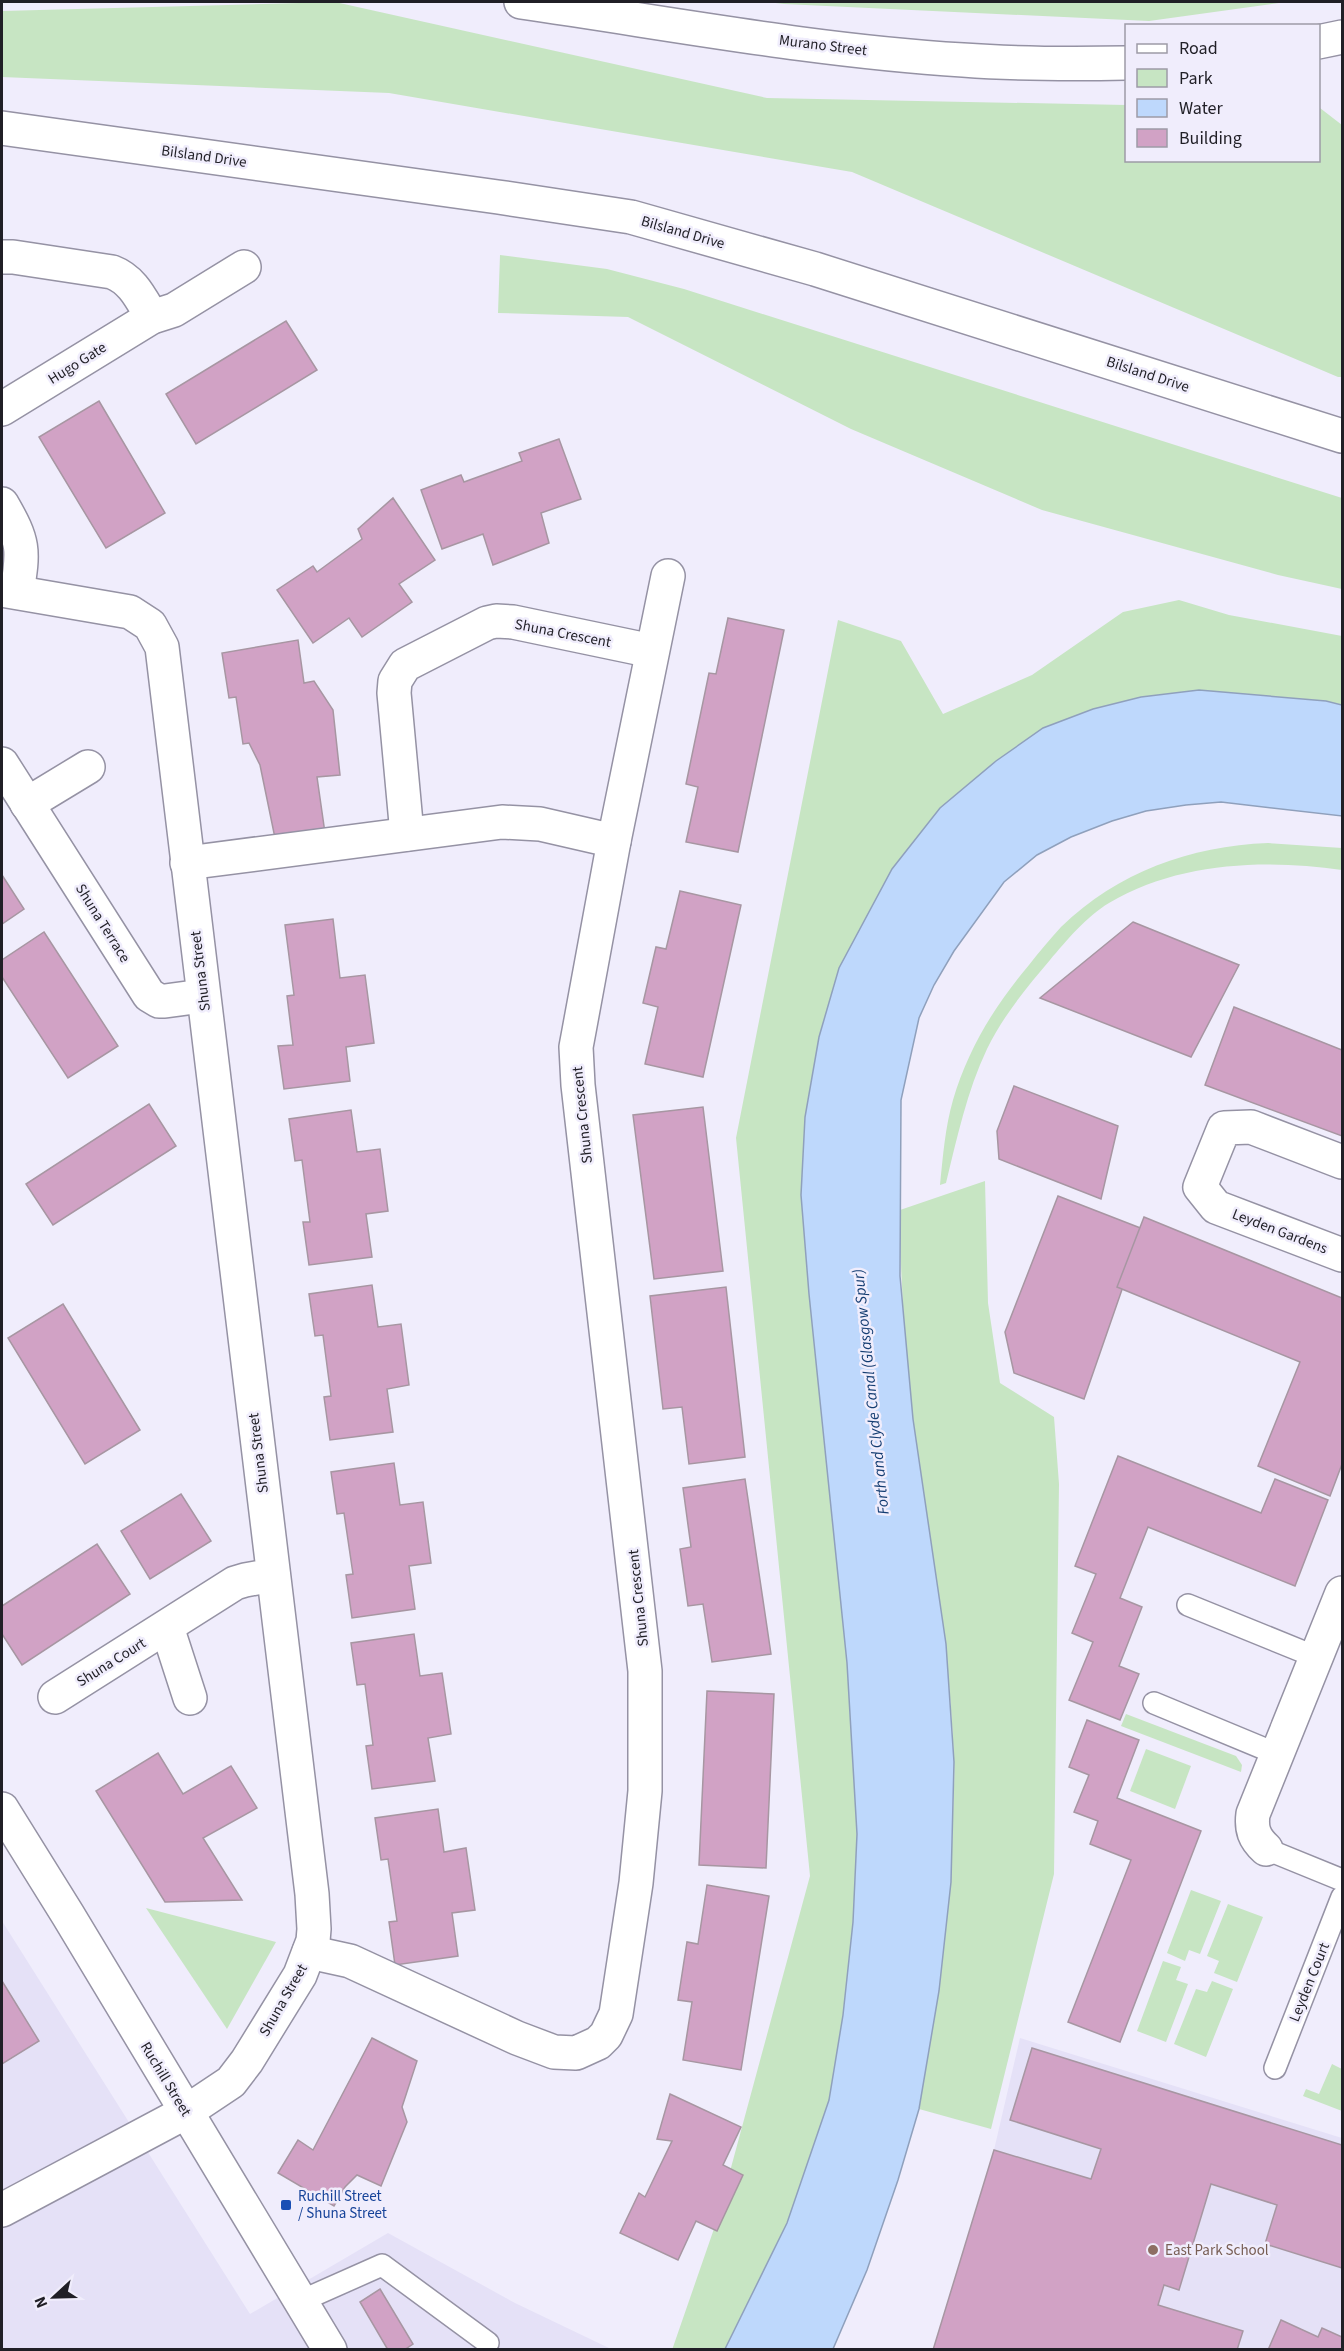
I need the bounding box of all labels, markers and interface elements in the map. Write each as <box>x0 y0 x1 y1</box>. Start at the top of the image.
legend <box>1125 24 1320 162</box>
street label: Murano Street <box>778 30 868 61</box>
text: Road <box>1179 36 1218 61</box>
text: Park <box>1179 66 1213 91</box>
text: Water <box>1179 96 1223 121</box>
text: Building <box>1179 126 1242 151</box>
street label: Bilsland Drive <box>160 140 248 173</box>
street label: Bilsland Drive <box>639 211 727 254</box>
street label: Hugo Gate <box>44 337 111 390</box>
street label: Bilsland Drive <box>1104 351 1192 398</box>
street label: Shuna Crescent <box>513 614 613 653</box>
street label: Shuna Terrace <box>70 880 135 967</box>
street label: Shuna Street <box>185 930 216 1012</box>
street label: Shuna Crescent <box>567 1065 598 1165</box>
street label: Leyden Gardens <box>1229 1204 1331 1259</box>
water label: Forth and Clyde Canal (Glasgow Spur) <box>847 1268 895 1516</box>
street label: Shuna Street <box>243 1412 274 1494</box>
street label: Shuna Crescent <box>623 1548 654 1648</box>
street label: Shuna Court <box>73 1633 150 1692</box>
street label: Leyden Court <box>1284 1939 1335 2025</box>
street label: Shuna Street <box>254 1960 313 2040</box>
street label: Ruchill Street <box>135 2038 196 2121</box>
place label: Ruchill Street / Shuna Street <box>298 2186 387 2224</box>
marker: Ruchill Street / Shuna Street <box>279 2198 293 2212</box>
place label: East Park School <box>1165 2240 1269 2261</box>
marker: East Park School <box>1146 2243 1160 2257</box>
north arrow <box>24 2267 84 2327</box>
text: N <box>29 2293 53 2311</box>

